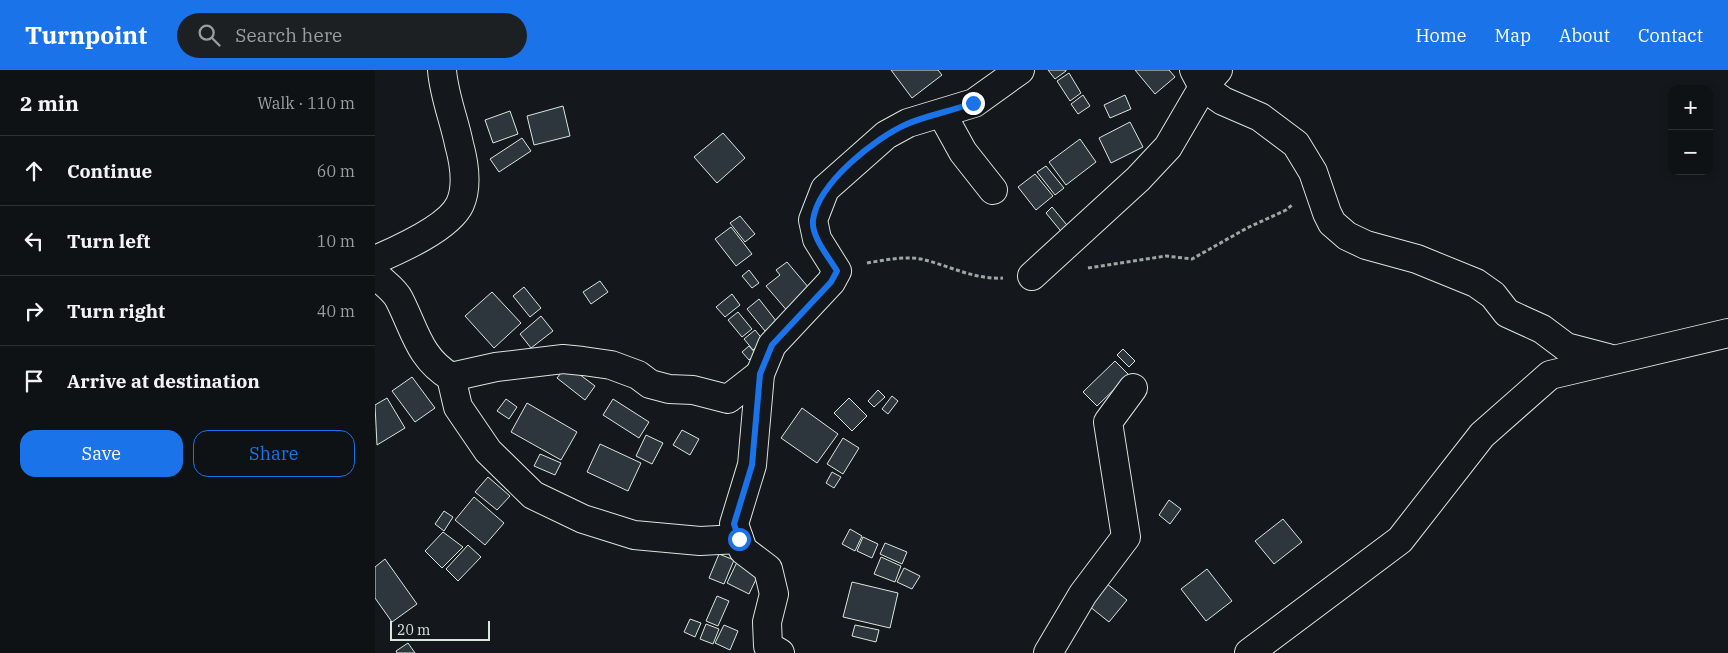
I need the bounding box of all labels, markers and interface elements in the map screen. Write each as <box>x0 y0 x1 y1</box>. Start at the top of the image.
search box <box>177 13 527 58</box>
text: Turnpoint <box>25 19 147 51</box>
icon: search <box>195 21 223 49</box>
text: Search here <box>235 23 342 47</box>
text: Home <box>1415 24 1467 47</box>
text: Map <box>1495 24 1531 47</box>
text: About <box>1559 24 1610 47</box>
text: Contact <box>1638 24 1703 47</box>
map controls <box>1668 85 1713 175</box>
button: + <box>1668 85 1713 130</box>
text: 2 min <box>20 89 79 117</box>
route end <box>962 92 985 115</box>
text: Walk · 110 m <box>257 93 355 113</box>
button: − <box>1668 130 1713 175</box>
icon: ahead <box>20 157 48 185</box>
text: Continue <box>67 159 152 183</box>
text: 60 m <box>317 161 355 181</box>
icon: left <box>20 227 48 255</box>
text: Turn left <box>67 229 150 253</box>
text: 10 m <box>317 231 355 251</box>
icon: right <box>20 297 48 325</box>
text: Turn right <box>67 299 165 323</box>
text: 40 m <box>317 301 355 321</box>
icon: arrive <box>20 367 48 395</box>
text: Arrive at destination <box>67 369 260 393</box>
button: Save <box>20 430 183 477</box>
button: Share <box>193 430 355 477</box>
route start <box>728 528 751 551</box>
scale bar <box>390 618 490 641</box>
text: 20 m <box>397 621 430 639</box>

